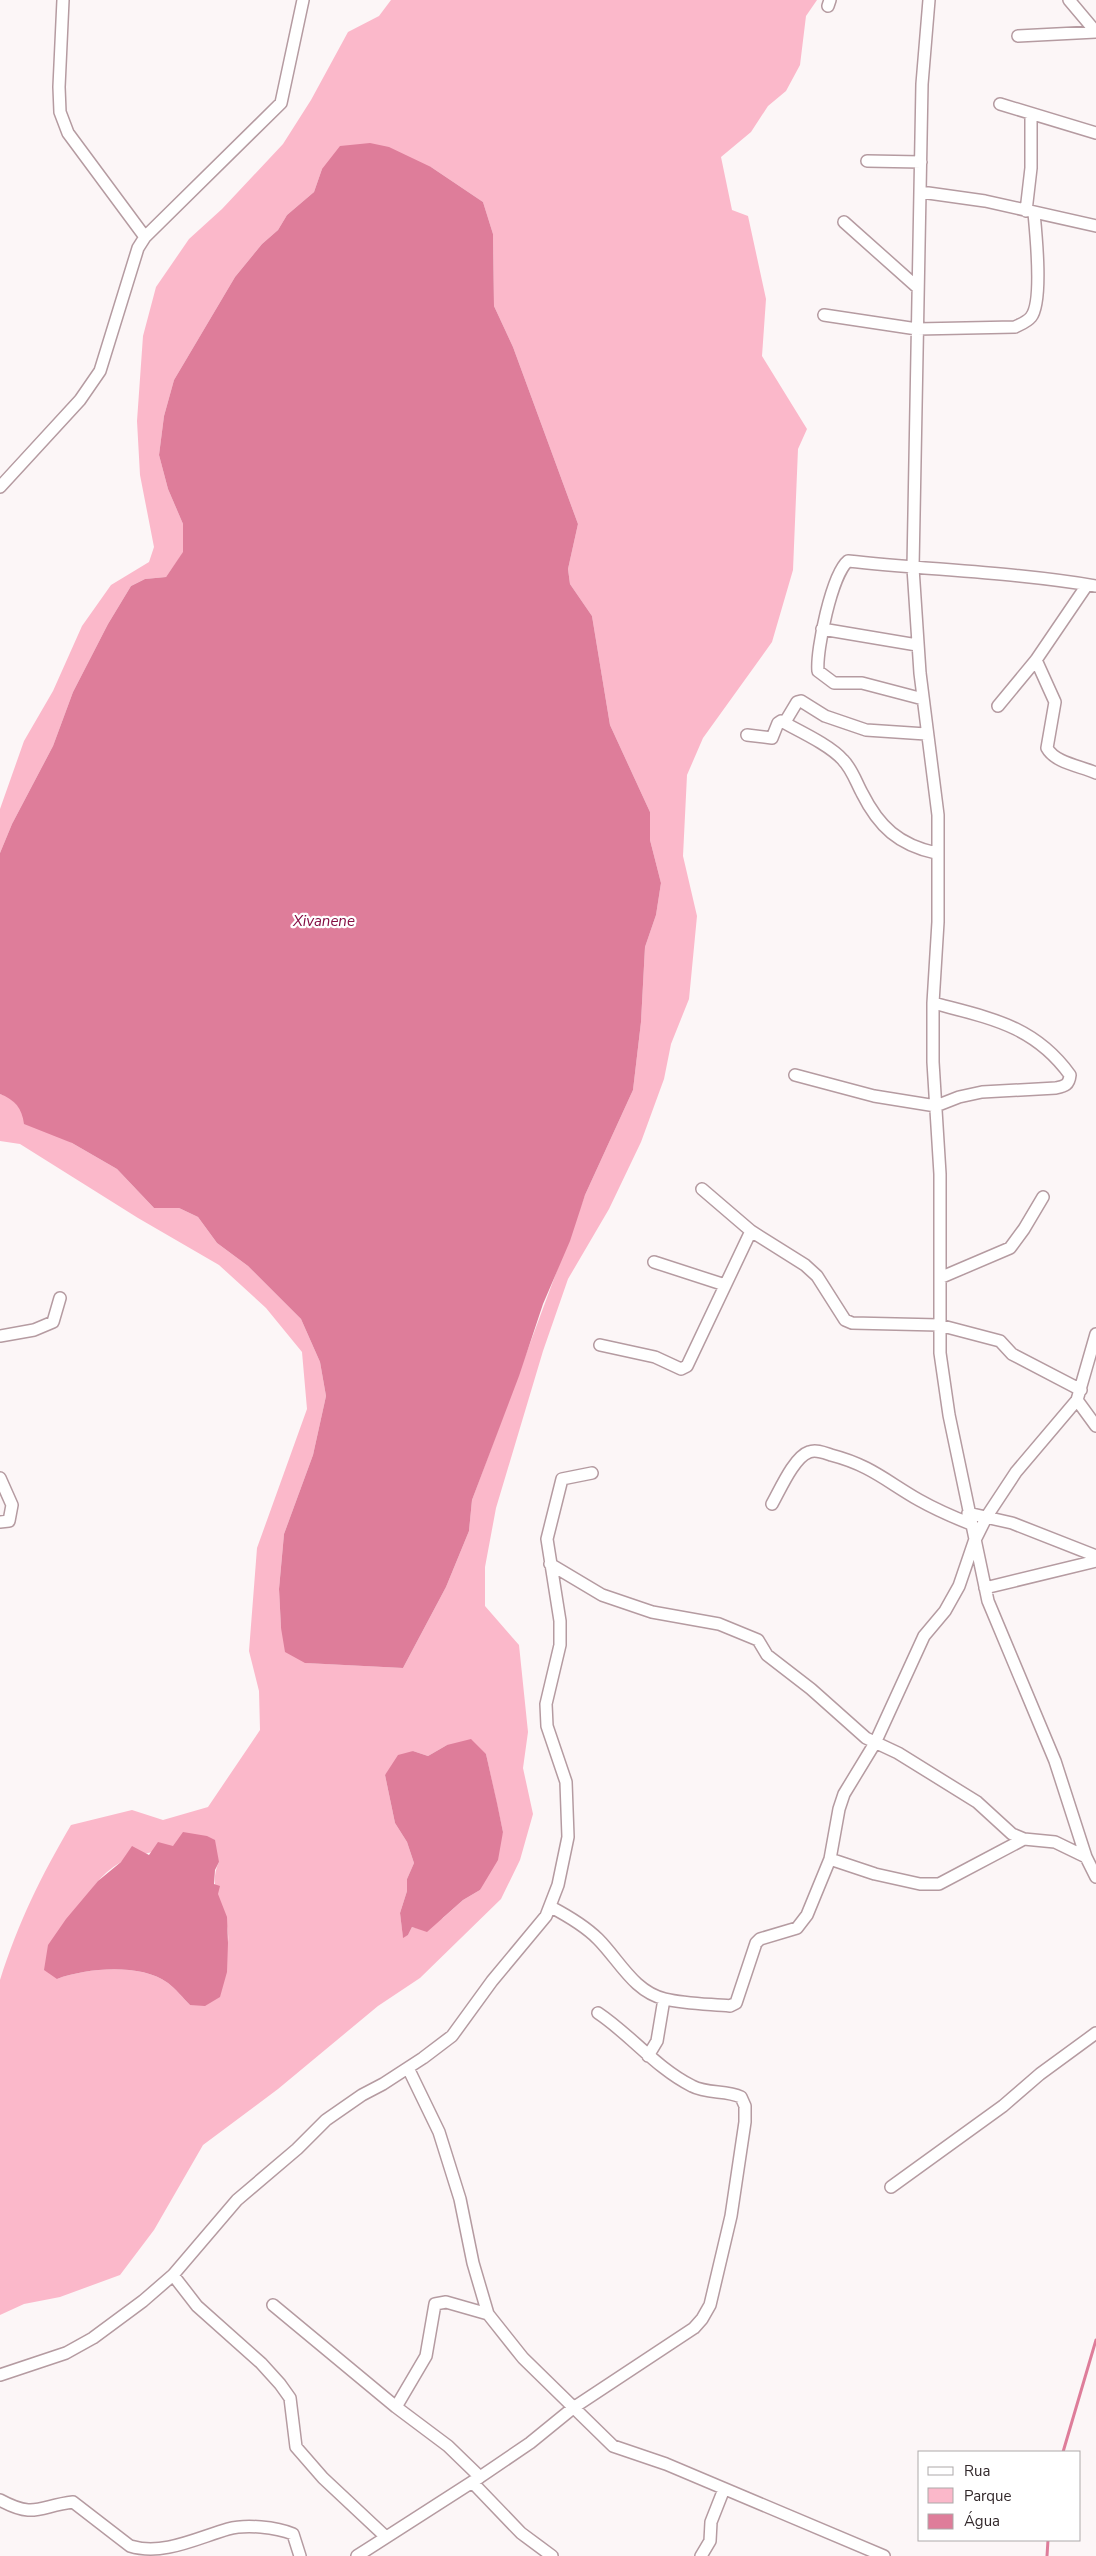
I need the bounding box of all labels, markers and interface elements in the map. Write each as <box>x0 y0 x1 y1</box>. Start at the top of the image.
water label: Xivanene <box>292 911 355 931</box>
legend <box>918 2451 1081 2541</box>
text: Rua <box>964 2461 990 2481</box>
text: Parque <box>964 2486 1012 2506</box>
text: Água <box>964 2511 1000 2531</box>

